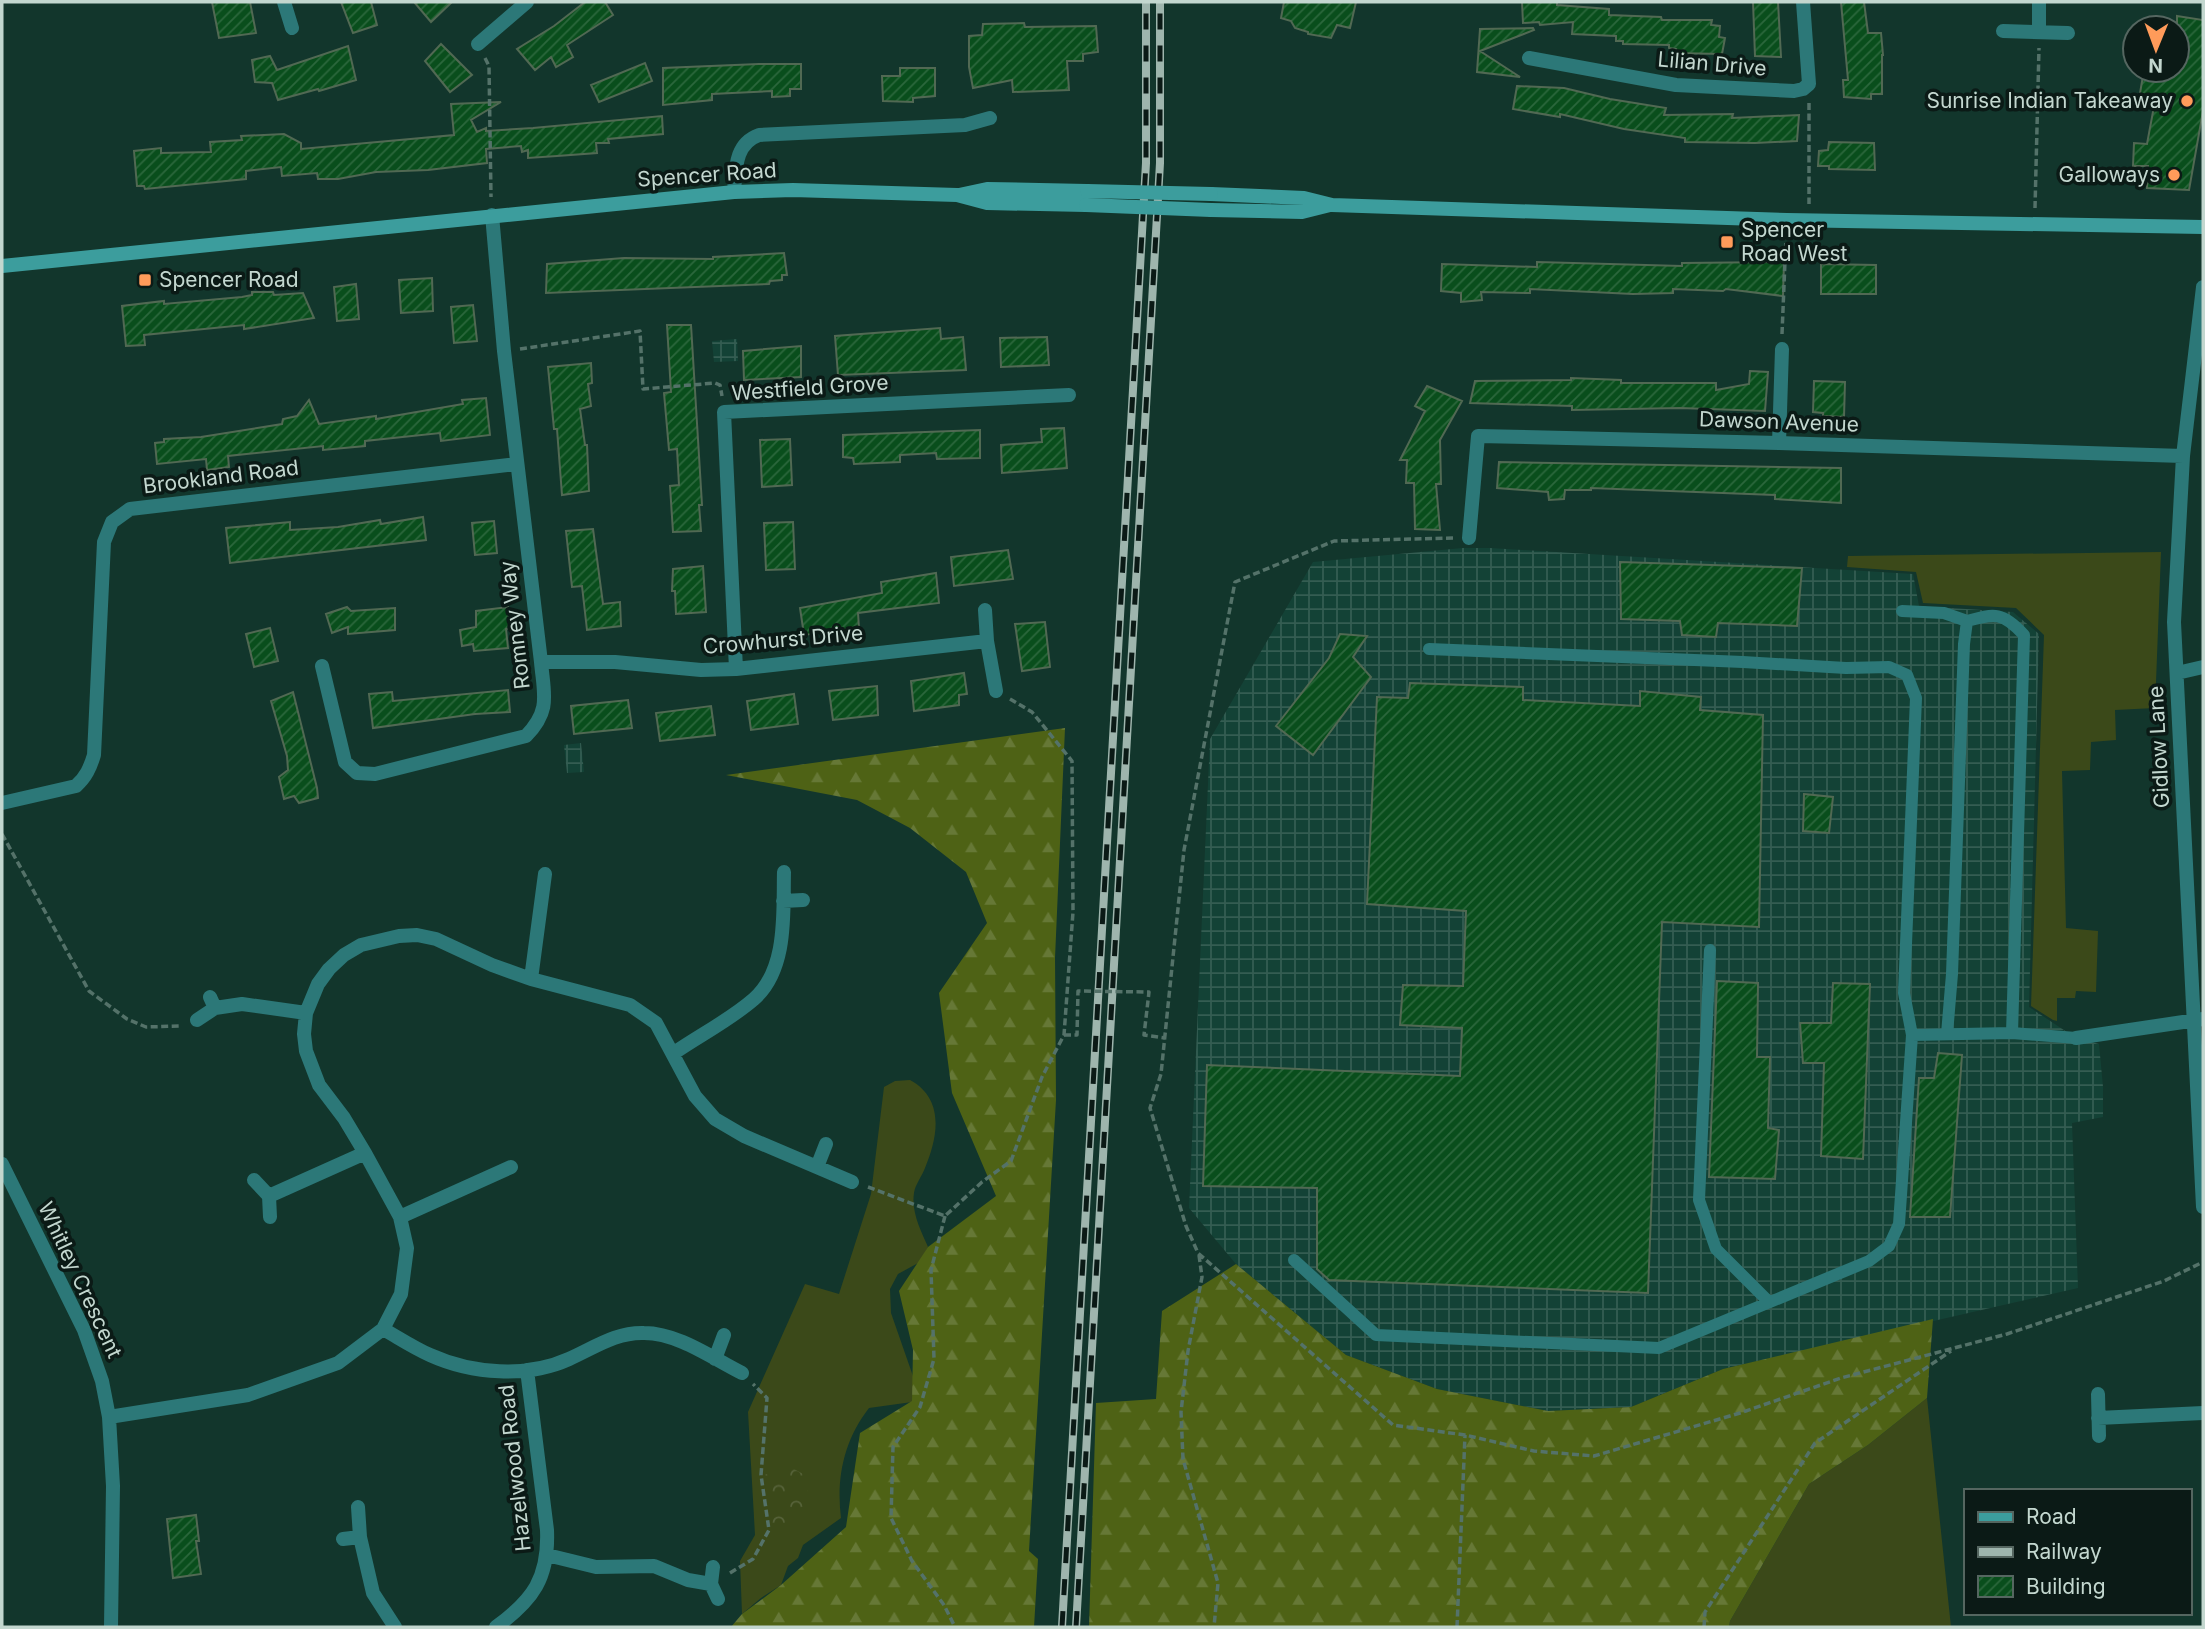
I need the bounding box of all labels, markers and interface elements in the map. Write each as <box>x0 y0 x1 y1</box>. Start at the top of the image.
north arrow <box>2121 14 2191 84</box>
street label: Lilian Drive <box>1656 46 1768 81</box>
text: N <box>2148 54 2163 77</box>
place label: Sunrise Indian Takeaway <box>1926 88 2173 113</box>
marker: Sunrise Indian Takeaway <box>2179 93 2195 109</box>
street label: Spencer Road <box>636 157 778 192</box>
place label: Galloways <box>2059 162 2160 187</box>
marker: Galloways <box>2166 167 2182 183</box>
place label: Spencer Road West <box>1741 217 1848 266</box>
marker: Spencer Road West <box>1719 234 1735 250</box>
place label: Spencer Road <box>159 267 299 292</box>
marker: Spencer Road <box>137 272 153 288</box>
street label: Westfield Grove <box>731 370 889 405</box>
street label: Dawson Avenue <box>1699 406 1859 437</box>
street label: Brookland Road <box>142 455 300 498</box>
street label: Romney Way <box>494 559 535 691</box>
street label: Crowhurst Drive <box>702 620 864 659</box>
street label: Gidlow Lane <box>2143 685 2174 809</box>
street label: Whitley Crescent <box>33 1198 128 1362</box>
street label: Hazelwood Road <box>493 1383 536 1553</box>
legend <box>1964 1489 2191 1615</box>
text: Road <box>2026 1504 2077 1529</box>
text: Railway <box>2026 1539 2102 1564</box>
text: Building <box>2026 1574 2106 1599</box>

